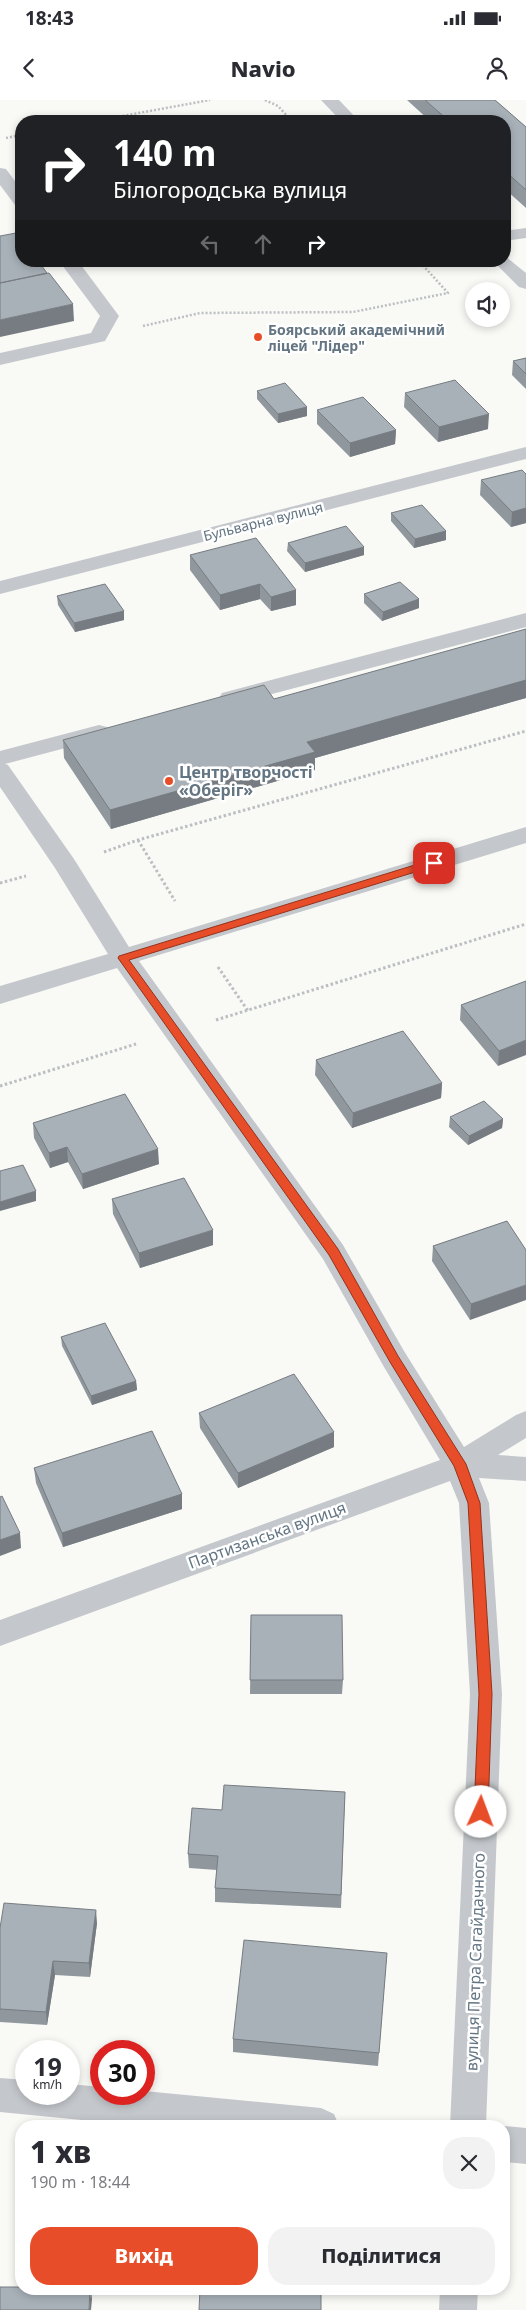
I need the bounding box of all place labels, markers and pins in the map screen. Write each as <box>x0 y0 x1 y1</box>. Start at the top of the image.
place label: Боярський академічний ліцей "Лідер" <box>268 320 445 355</box>
marker: Боярський академічний ліцей "Лідер" <box>252 331 264 343</box>
place label: Центр творчості «Оберіг» <box>179 761 313 801</box>
marker: Центр творчості «Оберіг» <box>163 775 175 787</box>
pin <box>413 842 455 884</box>

